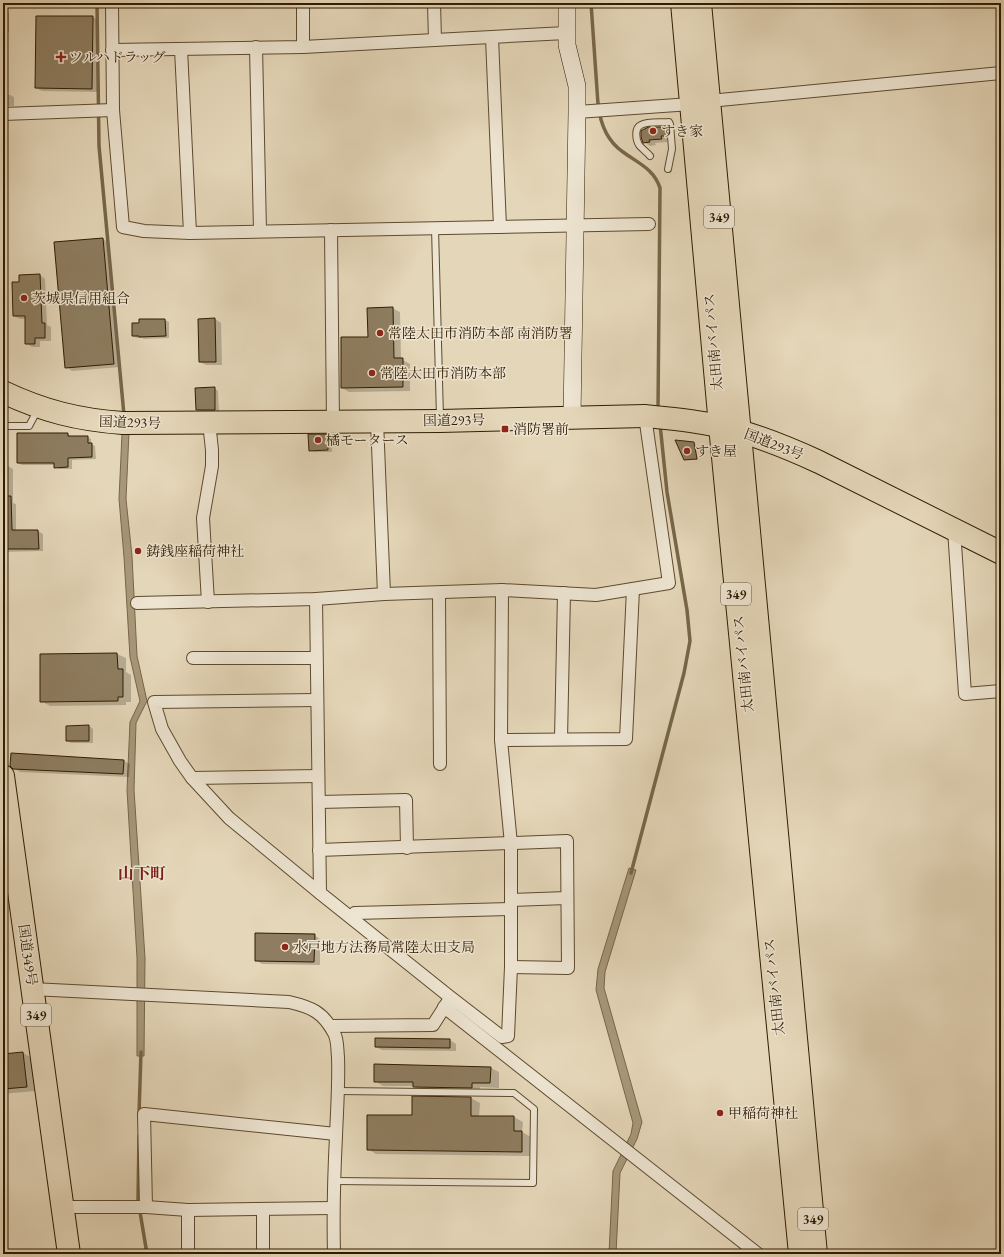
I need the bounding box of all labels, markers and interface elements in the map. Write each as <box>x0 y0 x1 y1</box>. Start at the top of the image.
place label: ツルハドラッグ <box>69 48 165 66</box>
marker: ツルハドラッグ <box>56 52 66 62</box>
place label: すき家 <box>661 122 703 140</box>
marker: すき家 <box>648 126 658 136</box>
road number: 349 <box>704 206 734 228</box>
place label: 茨城県信用組合 <box>32 289 130 307</box>
marker: 茨城県信用組合 <box>19 293 29 303</box>
street label: 太田南バイパス <box>700 293 726 391</box>
place label: 常陸太田市消防本部 南消防署 <box>388 324 573 342</box>
marker: 常陸太田市消防本部 南消防署 <box>375 328 385 338</box>
place label: 常陸太田市消防本部 <box>380 364 506 382</box>
marker: 常陸太田市消防本部 <box>367 368 377 378</box>
street label: 国道293号 <box>423 410 485 430</box>
street label: 国道293号 <box>99 412 161 432</box>
place label: 消防署前 <box>513 420 569 438</box>
marker: 消防署前 <box>500 424 510 434</box>
street label: 国道293号 <box>742 424 806 464</box>
place label: 橘モータース <box>326 431 409 449</box>
marker: 橘モータース <box>313 435 323 445</box>
place label: すき屋 <box>695 442 737 460</box>
marker: すき屋 <box>682 446 692 456</box>
place label: 鋳銭座稲荷神社 <box>146 542 244 560</box>
marker: 鋳銭座稲荷神社 <box>133 546 143 556</box>
road number: 349 <box>721 583 751 605</box>
street label: 太田南バイパス <box>729 614 757 714</box>
district label: 山下町 <box>118 863 166 884</box>
street label: 国道349号 <box>15 923 41 987</box>
street label: 太田南バイパス <box>760 937 788 1037</box>
place label: 水戸地方法務局常陸太田支局 <box>293 938 475 956</box>
marker: 水戸地方法務局常陸太田支局 <box>280 942 290 952</box>
road number: 349 <box>21 1004 51 1026</box>
place label: 甲稲荷神社 <box>728 1104 798 1122</box>
marker: 甲稲荷神社 <box>715 1108 725 1118</box>
road number: 349 <box>798 1208 828 1230</box>

